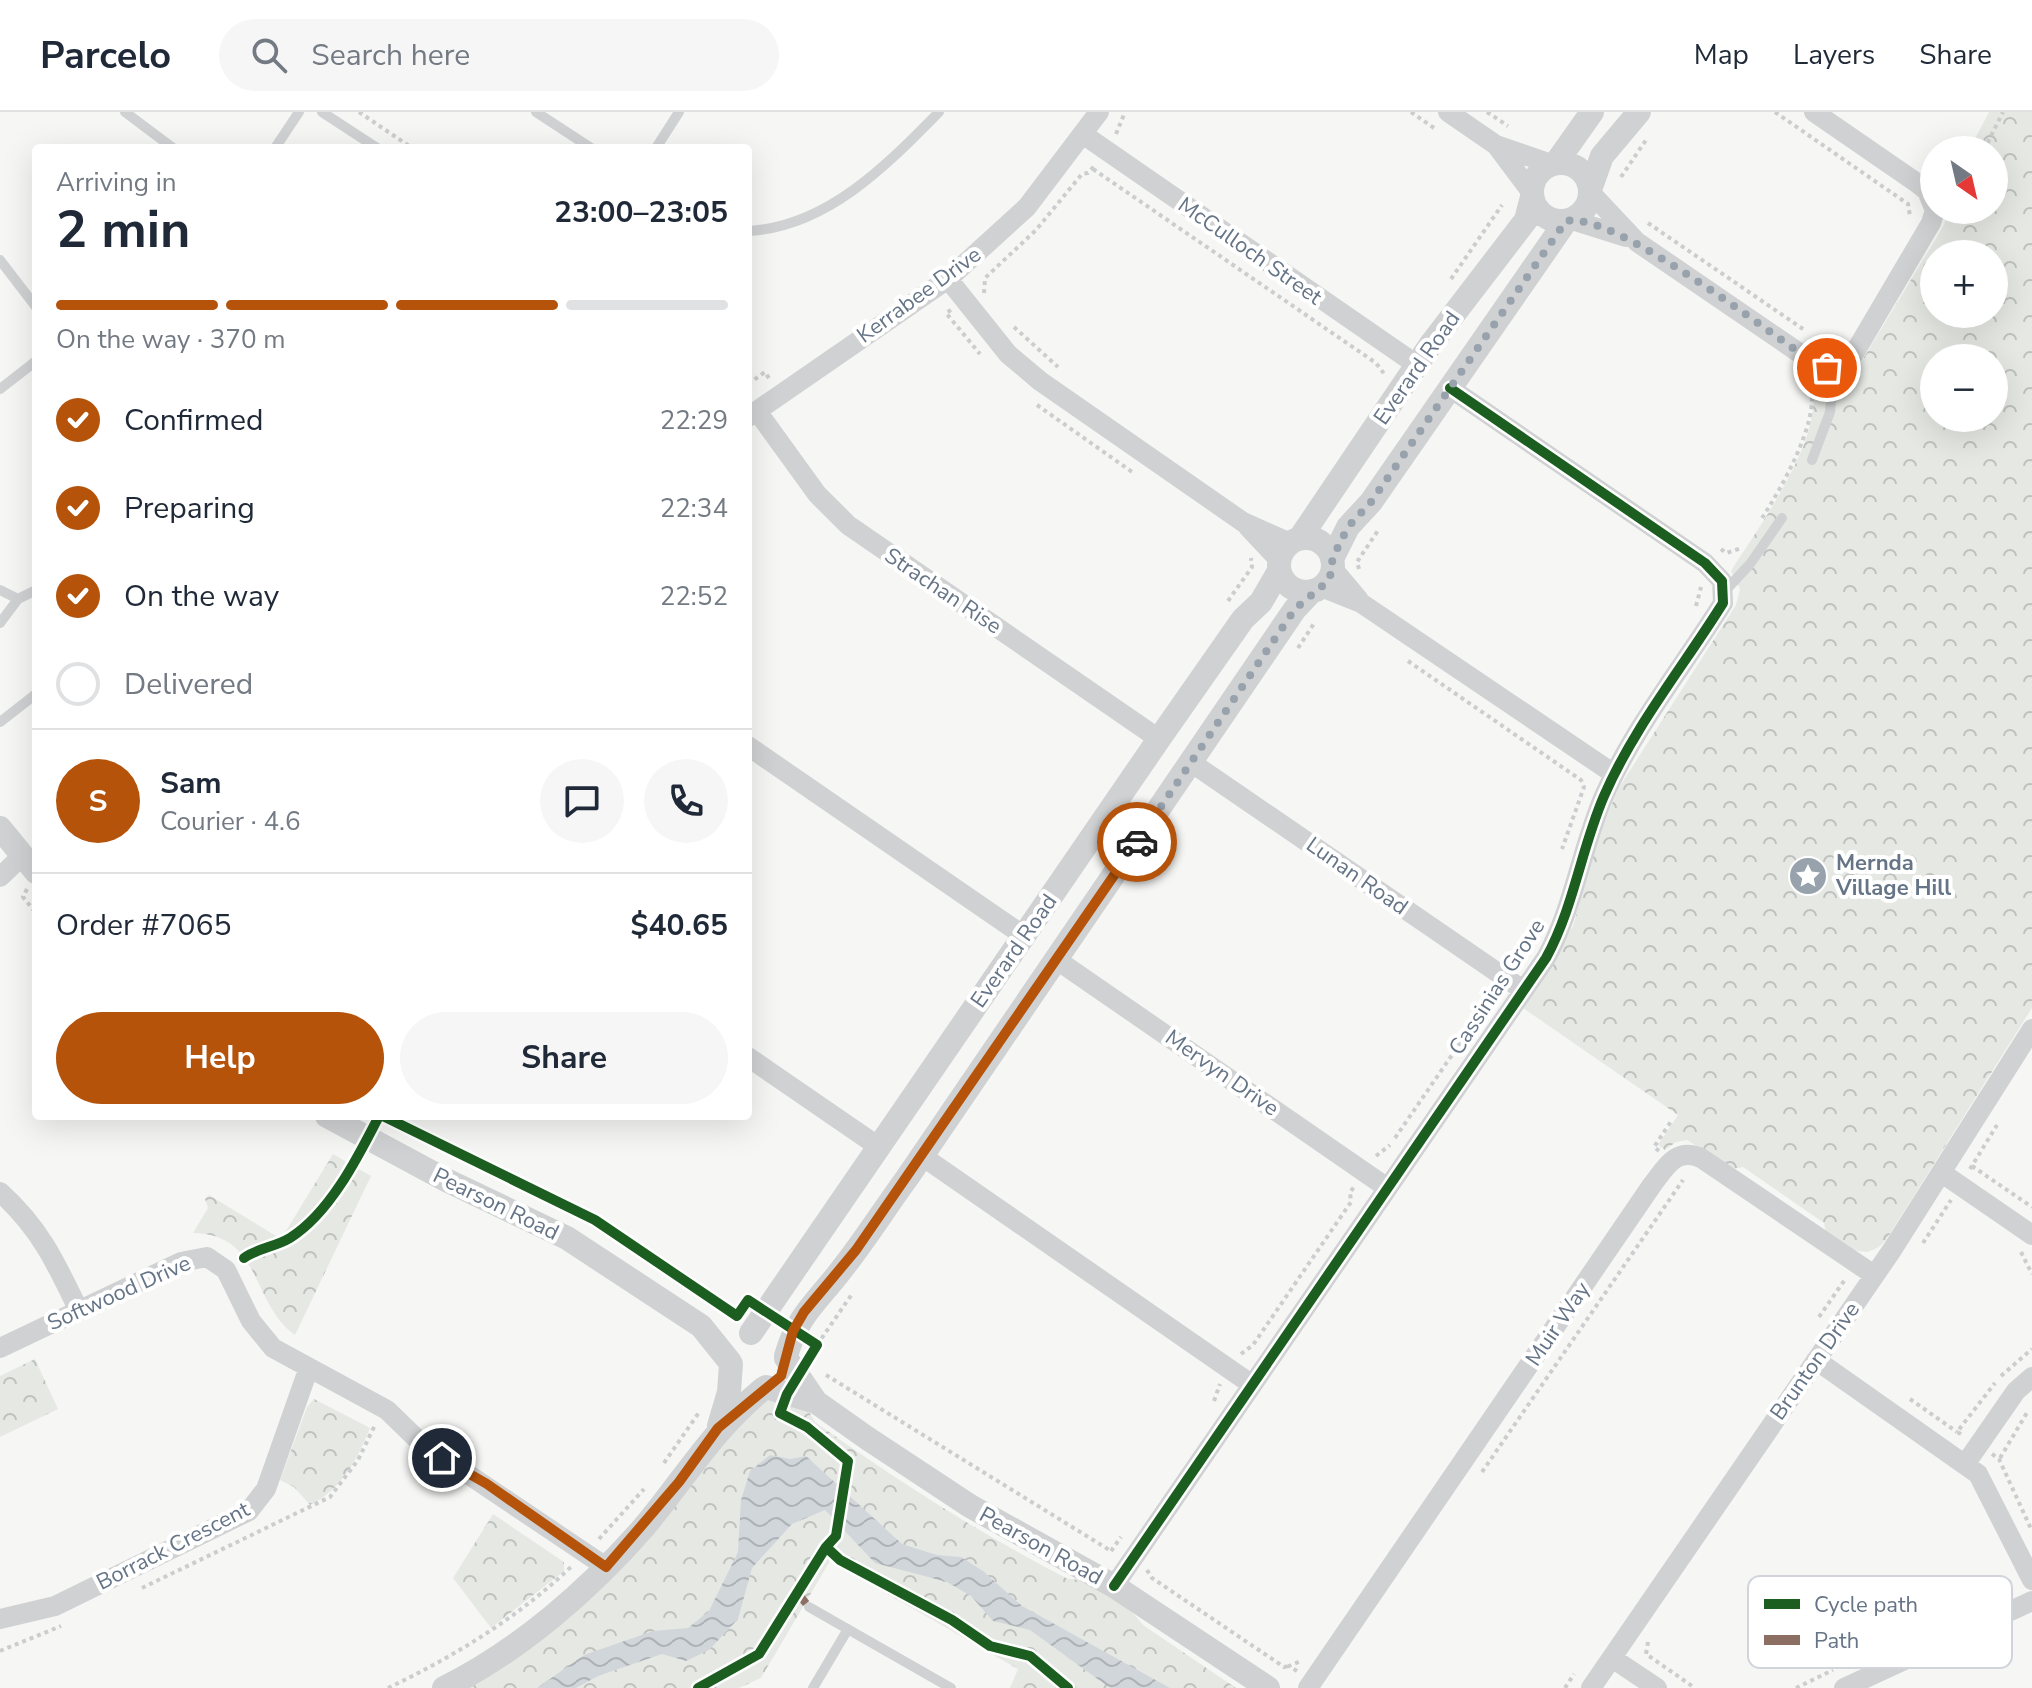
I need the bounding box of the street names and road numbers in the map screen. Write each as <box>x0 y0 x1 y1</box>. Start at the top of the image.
street label: McCulloch Street <box>1172 190 1328 312</box>
street label: Kerrabee Drive <box>851 240 987 350</box>
street label: Everard Road <box>1367 305 1467 431</box>
street label: Strachan Rise <box>879 541 1007 641</box>
street label: Lunan Road <box>1300 830 1414 922</box>
street label: Everard Road <box>964 888 1064 1014</box>
street label: Cassinias Grove <box>1442 913 1552 1061</box>
street label: Mervyn Drive <box>1159 1023 1285 1123</box>
street label: Pearson Road <box>428 1161 564 1247</box>
street label: Softwood Drive <box>43 1248 195 1338</box>
street label: Muir Way <box>1519 1275 1598 1372</box>
street label: Brunton Drive <box>1763 1296 1867 1426</box>
street label: Borrack Crescent <box>91 1494 255 1597</box>
street label: Pearson Road <box>974 1500 1108 1592</box>

